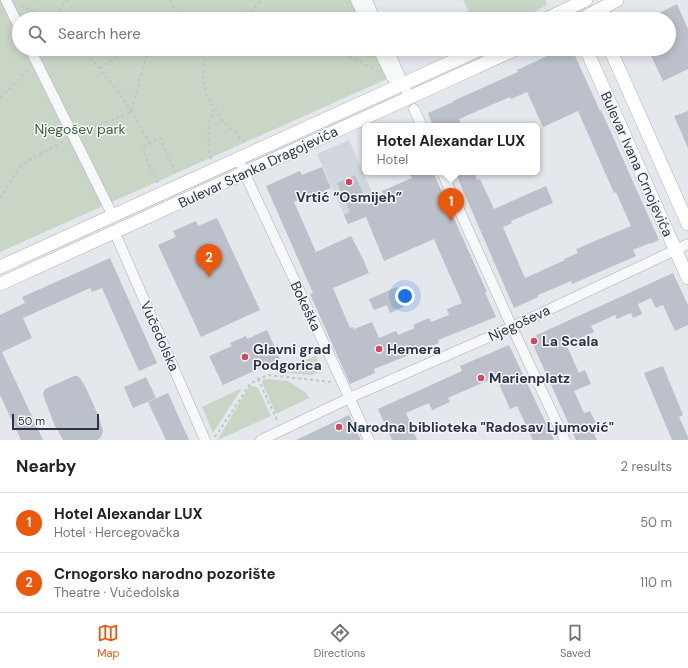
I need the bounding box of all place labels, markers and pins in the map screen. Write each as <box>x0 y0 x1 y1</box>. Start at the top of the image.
marker: Vrtić “Osmijeh” <box>344 177 354 187</box>
place label: Vrtić “Osmijeh” <box>296 188 402 206</box>
pin: 1 <box>438 188 464 221</box>
pin: 2 <box>196 244 222 277</box>
place label: La Scala <box>542 332 598 350</box>
marker: La Scala <box>529 336 539 346</box>
place label: Glavni grad Podgorica <box>253 340 331 374</box>
place label: Hemera <box>387 340 441 358</box>
marker: Hemera <box>374 344 384 354</box>
marker: Glavni grad Podgorica <box>240 352 250 362</box>
place label: Marienplatz <box>489 369 570 387</box>
marker: Marienplatz <box>476 373 486 383</box>
place label: Narodna biblioteka "Radosav Ljumović" <box>347 418 614 436</box>
marker: Narodna biblioteka "Radosav Ljumović" <box>334 422 344 432</box>

